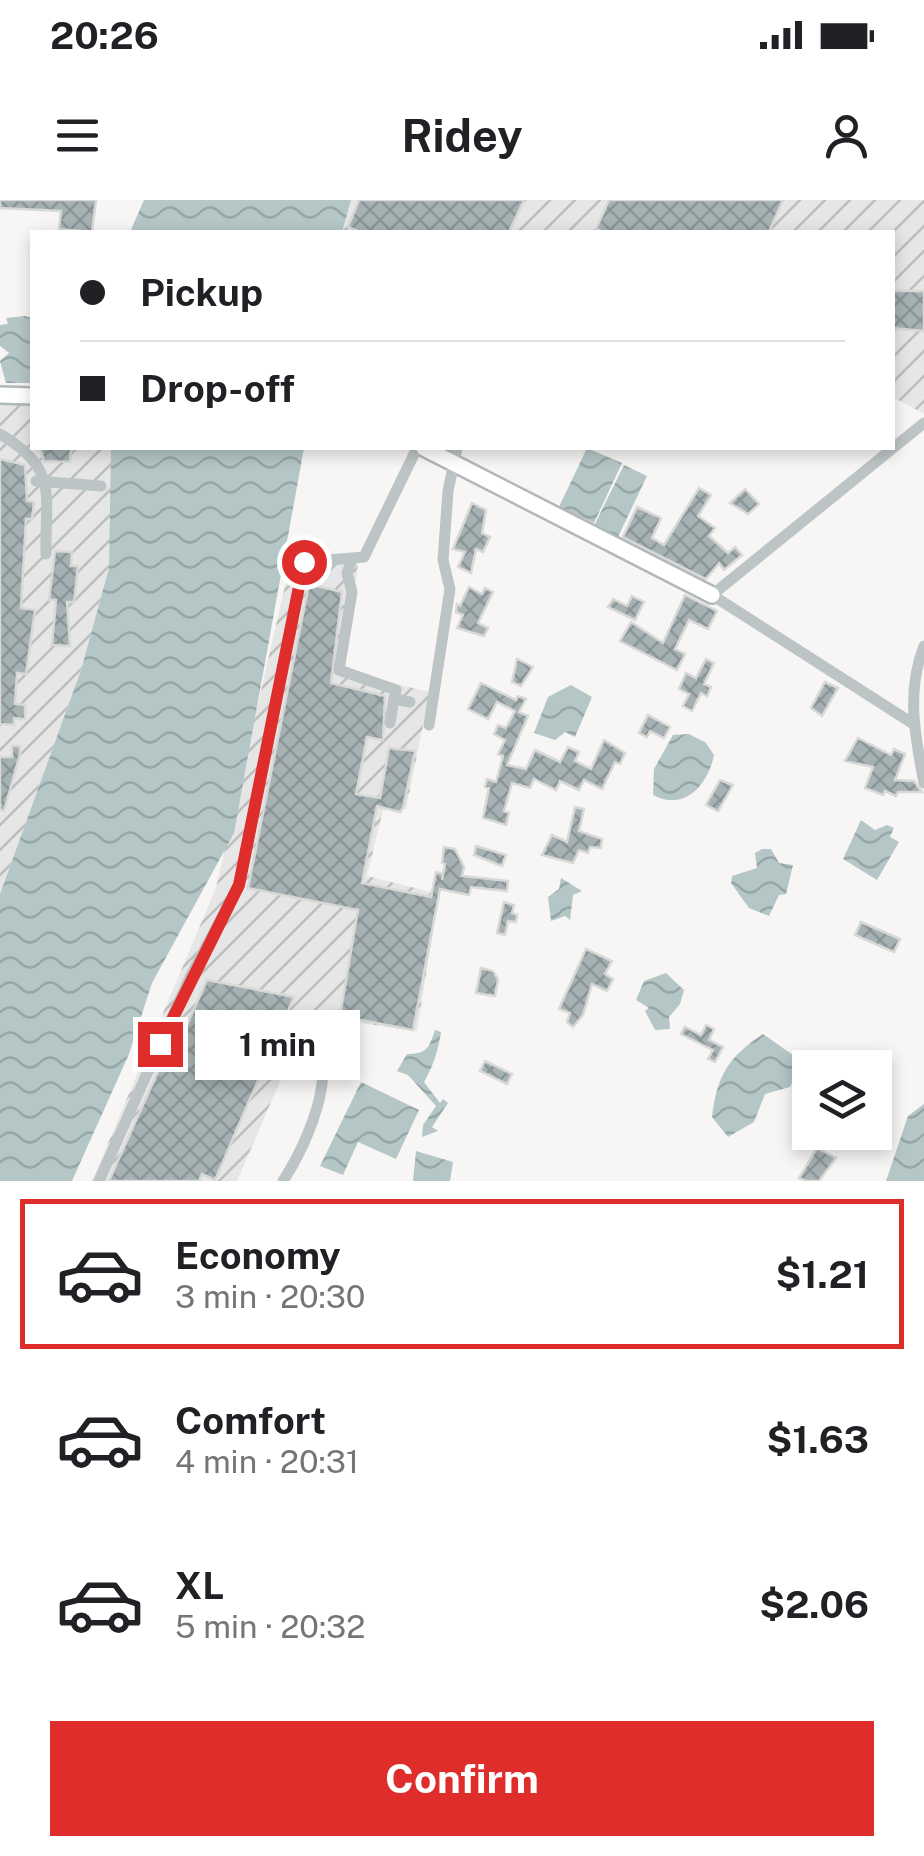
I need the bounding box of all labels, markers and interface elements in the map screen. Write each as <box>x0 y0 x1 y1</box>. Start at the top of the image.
text: 20:26 <box>50 13 159 58</box>
icon: menu <box>50 108 105 163</box>
icon: person <box>819 108 874 163</box>
text: Ridey <box>401 109 523 162</box>
text: Pickup <box>140 270 263 315</box>
text: Drop-off <box>140 366 295 411</box>
route start <box>282 540 327 585</box>
callout: 1 min <box>195 1009 360 1079</box>
route end <box>138 1022 183 1067</box>
text: 1 min <box>239 1026 316 1063</box>
map controls <box>792 1050 892 1150</box>
button: layers <box>792 1050 892 1150</box>
icon: car <box>55 1229 145 1319</box>
text: Economy <box>175 1233 341 1278</box>
text: $1.21 <box>775 1252 869 1297</box>
text: 3 min · 20:30 <box>175 1278 365 1315</box>
icon: car <box>55 1394 145 1484</box>
text: Comfort <box>175 1398 326 1443</box>
text: $1.63 <box>766 1417 869 1462</box>
text: 4 min · 20:31 <box>175 1443 359 1480</box>
icon: car <box>55 1559 145 1649</box>
text: XL <box>175 1563 224 1608</box>
text: $2.06 <box>759 1582 869 1627</box>
text: 5 min · 20:32 <box>175 1608 365 1645</box>
button: Confirm <box>50 1721 874 1836</box>

